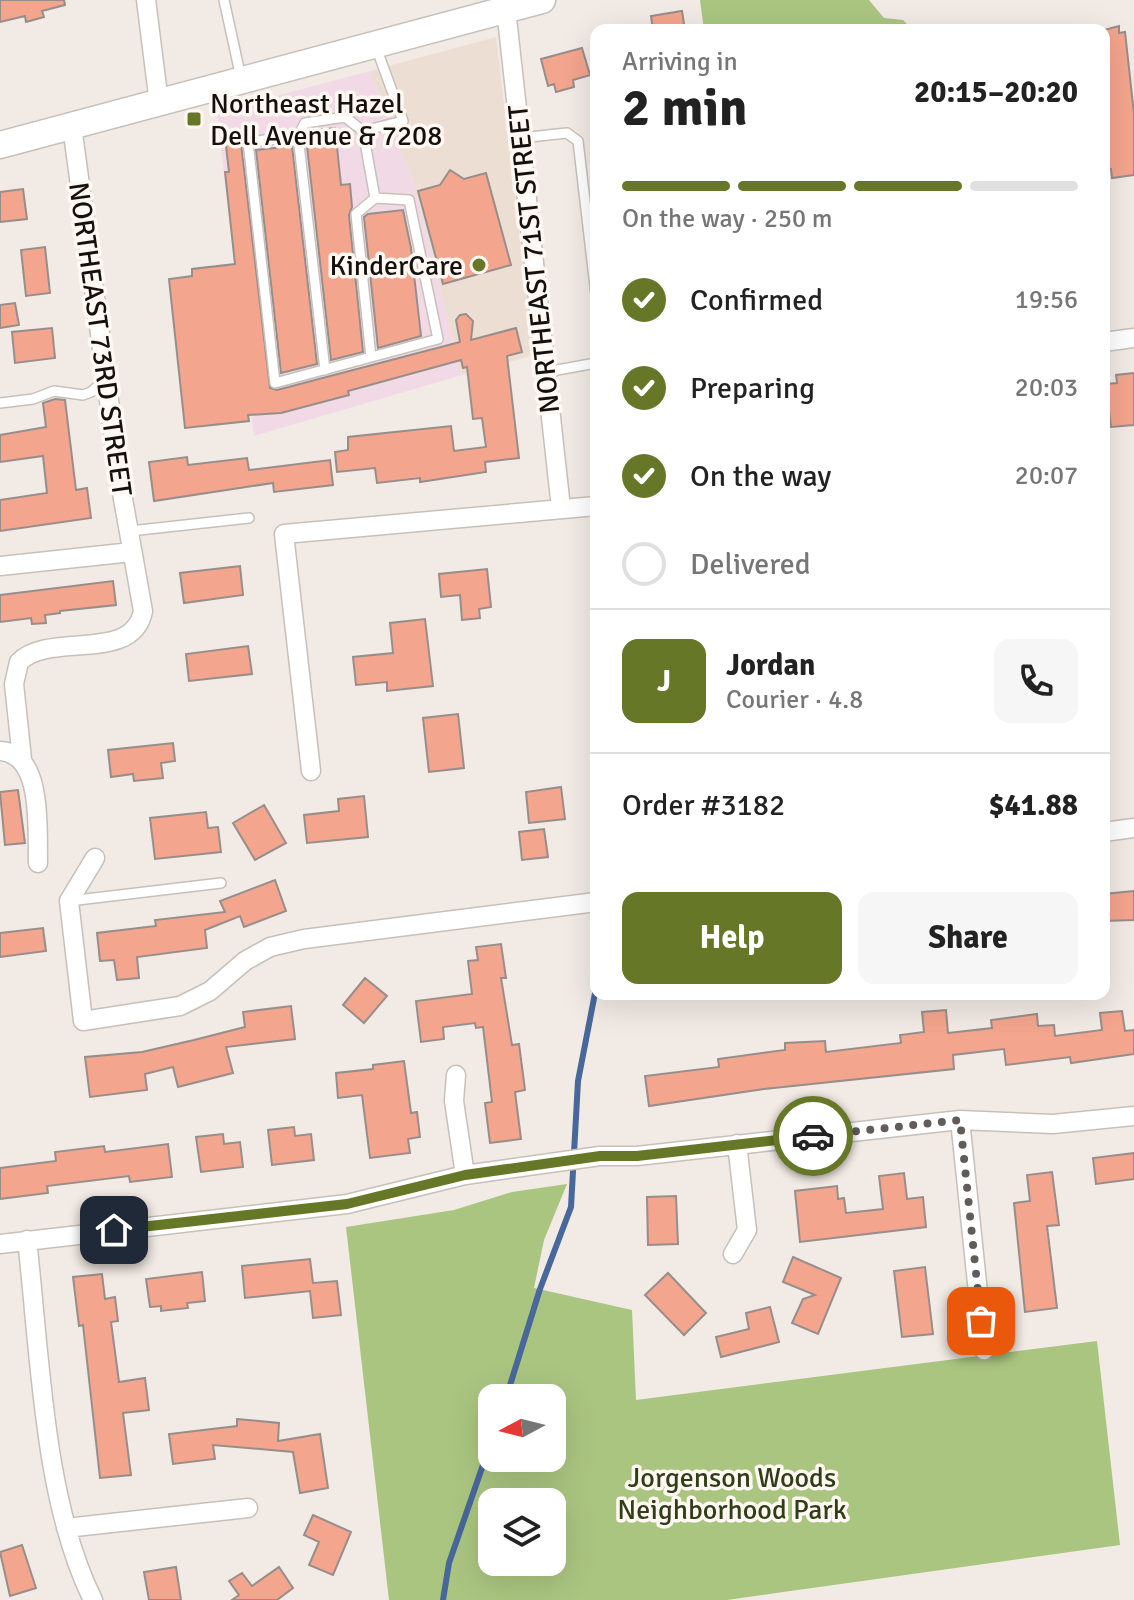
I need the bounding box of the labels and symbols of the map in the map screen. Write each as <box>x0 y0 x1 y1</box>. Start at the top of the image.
place label: Northeast Hazel Dell Avenue & 7208 <box>210 87 442 153</box>
street label: NORTHEAST 71ST STREET <box>501 103 567 415</box>
marker: Northeast Hazel Dell Avenue & 7208 <box>185 110 203 128</box>
street label: NORTHEAST 73RD STREET <box>61 180 139 498</box>
place label: KinderCare <box>330 249 463 283</box>
marker: KinderCare <box>470 256 488 274</box>
courier <box>773 1096 853 1176</box>
pin <box>80 1196 148 1264</box>
pin <box>947 1287 1015 1355</box>
north arrow <box>478 1384 566 1472</box>
park label: Jorgenson Woods Neighborhood Park <box>617 1461 847 1527</box>

